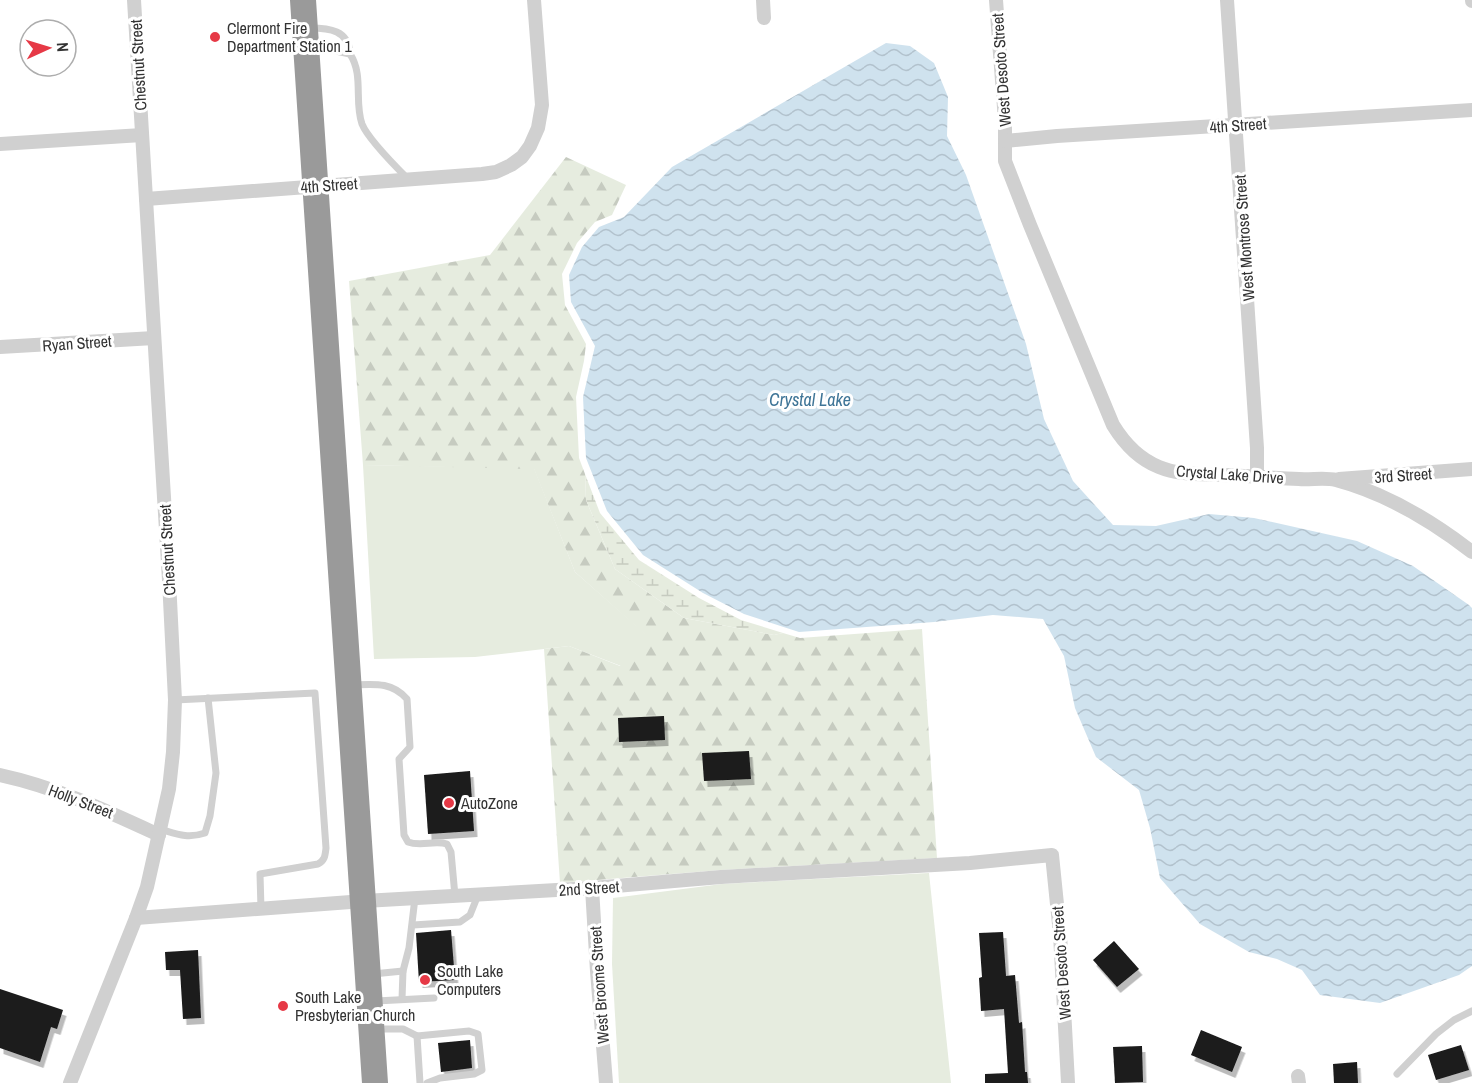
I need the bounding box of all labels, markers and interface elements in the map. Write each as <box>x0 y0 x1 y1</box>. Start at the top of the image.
street label: West Desoto Street <box>986 12 1016 127</box>
place label: Clermont Fire Department Station 1 <box>227 17 352 57</box>
north arrow <box>18 18 78 78</box>
street label: Chestnut Street <box>125 19 151 111</box>
marker: Clermont Fire Department Station 1 <box>208 30 222 44</box>
text: N <box>52 41 74 52</box>
street label: 4th Street <box>1209 112 1267 138</box>
street label: 4th Street <box>300 172 358 198</box>
street label: West Montrose Street <box>1229 174 1259 302</box>
street label: Ryan Street <box>42 330 113 356</box>
water label: Crystal Lake <box>769 387 851 412</box>
street label: Crystal Lake Drive <box>1175 459 1285 489</box>
street label: 3rd Street <box>1373 462 1433 488</box>
street label: Chestnut Street <box>154 504 180 596</box>
street label: Holly Street <box>45 779 117 824</box>
place label: AutoZone <box>460 792 518 814</box>
marker: AutoZone <box>442 796 456 810</box>
street label: 2nd Street <box>558 875 620 901</box>
street label: West Desoto Street <box>1046 905 1076 1020</box>
street label: West Broome Street <box>584 925 614 1045</box>
place label: South Lake Computers <box>437 960 503 1000</box>
marker: South Lake Computers <box>418 973 432 987</box>
place label: South Lake Presbyterian Church <box>295 986 415 1026</box>
marker: South Lake Presbyterian Church <box>276 999 290 1013</box>

